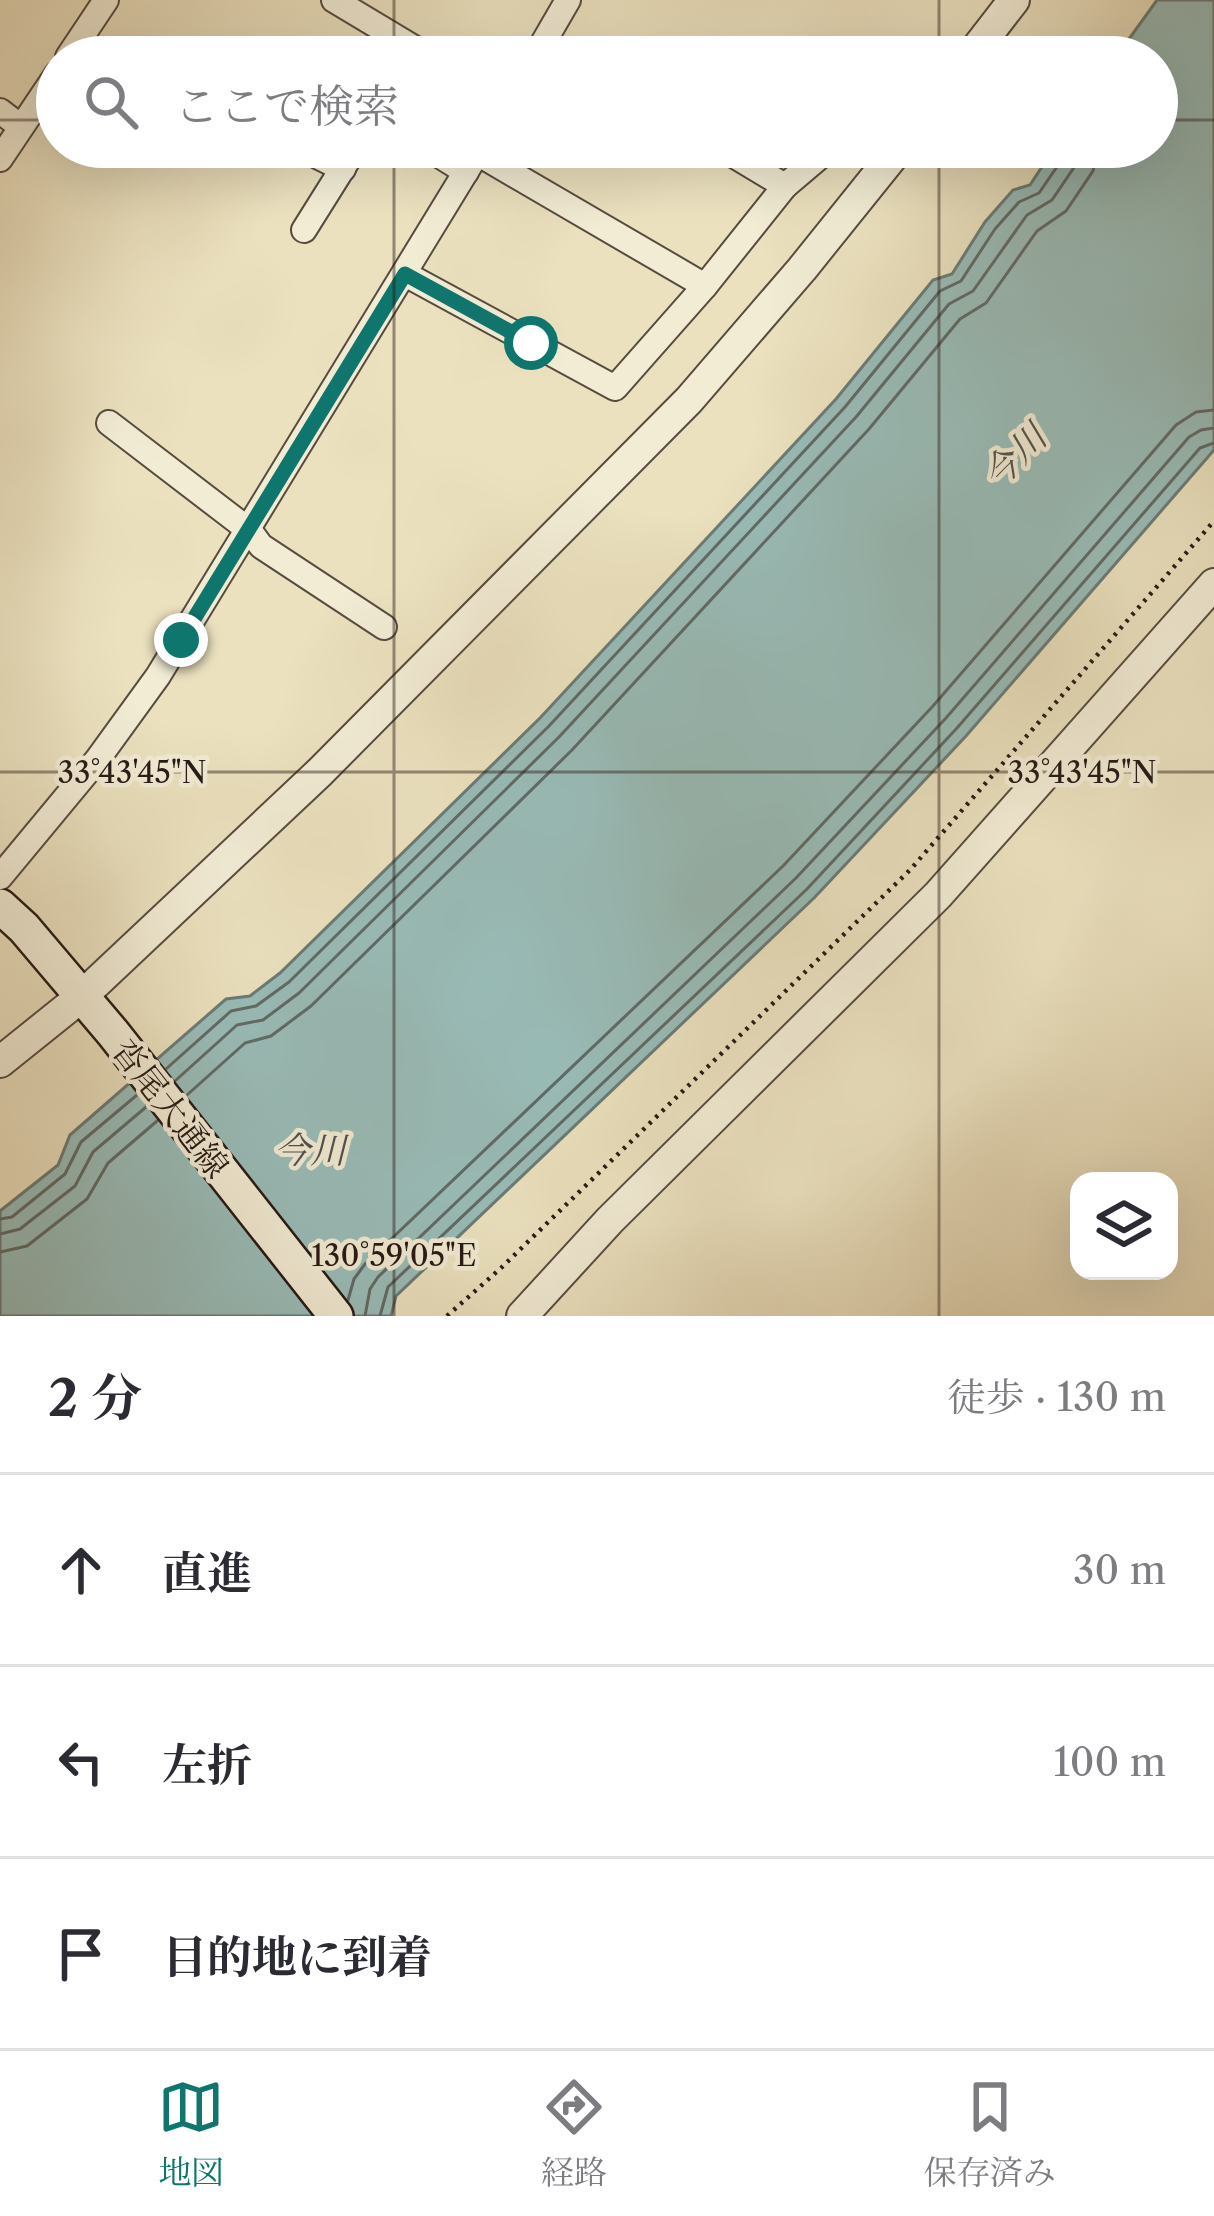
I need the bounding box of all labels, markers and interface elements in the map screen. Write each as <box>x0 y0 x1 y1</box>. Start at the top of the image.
search box <box>36 36 1178 168</box>
icon: search <box>78 69 144 135</box>
text: ここで検索 <box>174 78 399 134</box>
route start <box>504 316 558 370</box>
water label: 今川 <box>973 412 1058 497</box>
route end <box>154 613 208 667</box>
text: 33°43'45"N <box>57 754 207 791</box>
text: 33°43'45"N <box>1007 754 1157 791</box>
street label: 沓尾大通線 <box>104 1031 238 1186</box>
water label: 今川 <box>274 1128 350 1172</box>
map controls <box>1070 1172 1178 1280</box>
button: layers <box>1070 1172 1178 1280</box>
text: 130°59'05"E <box>311 1237 477 1274</box>
text: 2 分 <box>48 1367 142 1429</box>
text: 徒歩 · 130 m <box>947 1373 1166 1421</box>
icon: ahead <box>48 1537 114 1603</box>
text: 直進 <box>162 1545 252 1601</box>
text: 30 m <box>1073 1546 1166 1594</box>
icon: left <box>48 1729 114 1795</box>
text: 左折 <box>162 1737 252 1793</box>
text: 100 m <box>1053 1738 1166 1786</box>
icon: arrive <box>48 1921 114 1987</box>
text: 目的地に到着 <box>162 1929 432 1985</box>
tab: 地図 <box>158 2074 224 2193</box>
tab: 経路 <box>541 2074 607 2193</box>
tab: 保存済み <box>924 2074 1056 2193</box>

